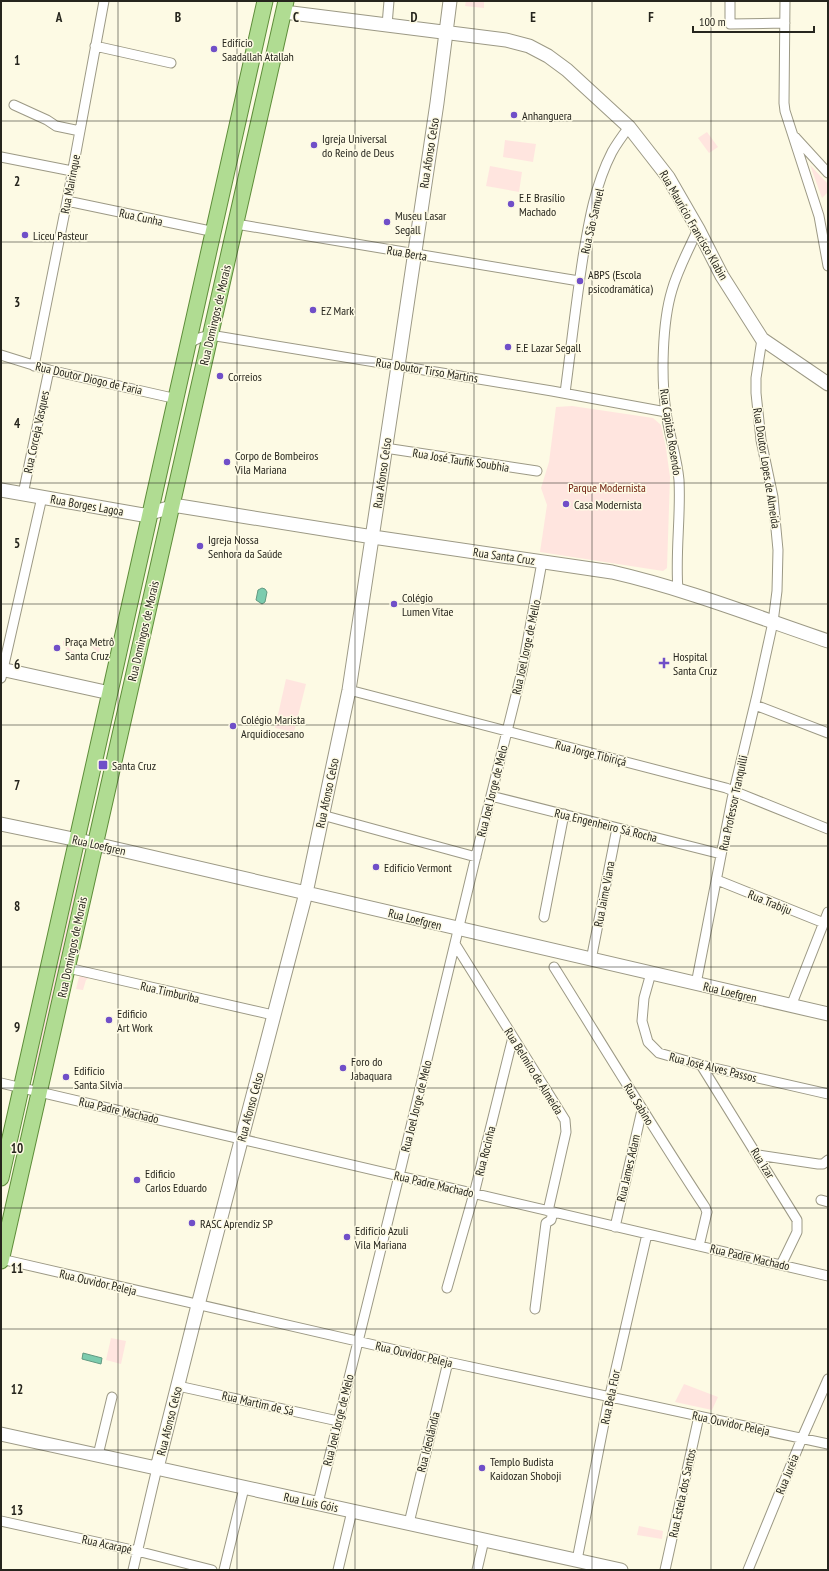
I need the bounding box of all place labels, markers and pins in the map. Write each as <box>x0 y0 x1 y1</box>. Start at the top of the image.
place label: Edifício Saadallah Atallah <box>222 35 294 64</box>
marker: Edifício Saadallah Atallah <box>209 44 219 54</box>
place label: Anhanguera <box>522 108 572 123</box>
marker: Anhanguera <box>509 110 519 120</box>
place label: Igreja Universal do Reino de Deus <box>322 131 394 160</box>
marker: Igreja Universal do Reino de Deus <box>309 140 319 150</box>
place label: E.E Brasílio Machado <box>519 190 565 219</box>
marker: E.E Brasílio Machado <box>506 199 516 209</box>
place label: Museu Lasar Segall <box>395 208 447 237</box>
marker: Museu Lasar Segall <box>382 217 392 227</box>
place label: Liceu Pasteur <box>33 228 89 243</box>
marker: Liceu Pasteur <box>20 230 30 240</box>
place label: ABPS (Escola psicodramática) <box>588 267 653 296</box>
marker: ABPS (Escola psicodramática) <box>575 276 585 286</box>
place label: EZ Mark <box>321 303 354 318</box>
marker: EZ Mark <box>308 305 318 315</box>
place label: E.E Lazar Segall <box>516 340 581 355</box>
marker: E.E Lazar Segall <box>503 342 513 352</box>
place label: Correios <box>228 369 262 384</box>
marker: Correios <box>215 371 225 381</box>
place label: Corpo de Bombeiros Vila Mariana <box>234 448 318 477</box>
marker: Corpo de Bombeiros Vila Mariana <box>222 457 232 467</box>
place label: Casa Modernista <box>574 497 642 512</box>
marker: Casa Modernista <box>561 499 571 509</box>
place label: Igreja Nossa Senhora da Saúde <box>208 532 282 561</box>
marker: Igreja Nossa Senhora da Saúde <box>195 541 205 551</box>
place label: Colégio Lumen Vitae <box>402 590 454 619</box>
marker: Colégio Lumen Vitae <box>389 599 399 609</box>
place label: Praça Metrô Santa Cruz <box>65 634 114 663</box>
marker: Praça Metrô Santa Cruz <box>52 643 62 653</box>
place label: Hospital Santa Cruz <box>673 649 717 678</box>
marker: Hospital Santa Cruz <box>658 657 670 669</box>
place label: Colégio Marista Arquidiocesano <box>241 712 305 741</box>
marker: Colégio Marista Arquidiocesano <box>228 721 238 731</box>
place label: Santa Cruz <box>112 758 156 773</box>
marker: Santa Cruz <box>97 759 109 771</box>
place label: Edifício Vermont <box>384 860 452 875</box>
marker: Edifício Vermont <box>371 862 381 872</box>
place label: Edificio Art Work <box>117 1006 153 1035</box>
marker: Edificio Art Work <box>104 1015 114 1025</box>
place label: Foro do Jabaquara <box>350 1054 392 1083</box>
place label: Edifício Santa Silvia <box>74 1063 123 1092</box>
marker: Foro do Jabaquara <box>338 1063 348 1073</box>
marker: Edifício Santa Silvia <box>61 1072 71 1082</box>
place label: Edificio Carlos Eduardo <box>145 1166 207 1195</box>
marker: Edificio Carlos Eduardo <box>132 1175 142 1185</box>
place label: RASC Aprendiz SP <box>200 1216 274 1231</box>
marker: RASC Aprendiz SP <box>187 1218 197 1228</box>
place label: Edifício Azuli Vila Mariana <box>354 1223 408 1252</box>
marker: Edifício Azuli Vila Mariana <box>342 1232 352 1242</box>
place label: Templo Budista Kaidozan Shoboji <box>490 1454 561 1483</box>
marker: Templo Budista Kaidozan Shoboji <box>477 1463 487 1473</box>

